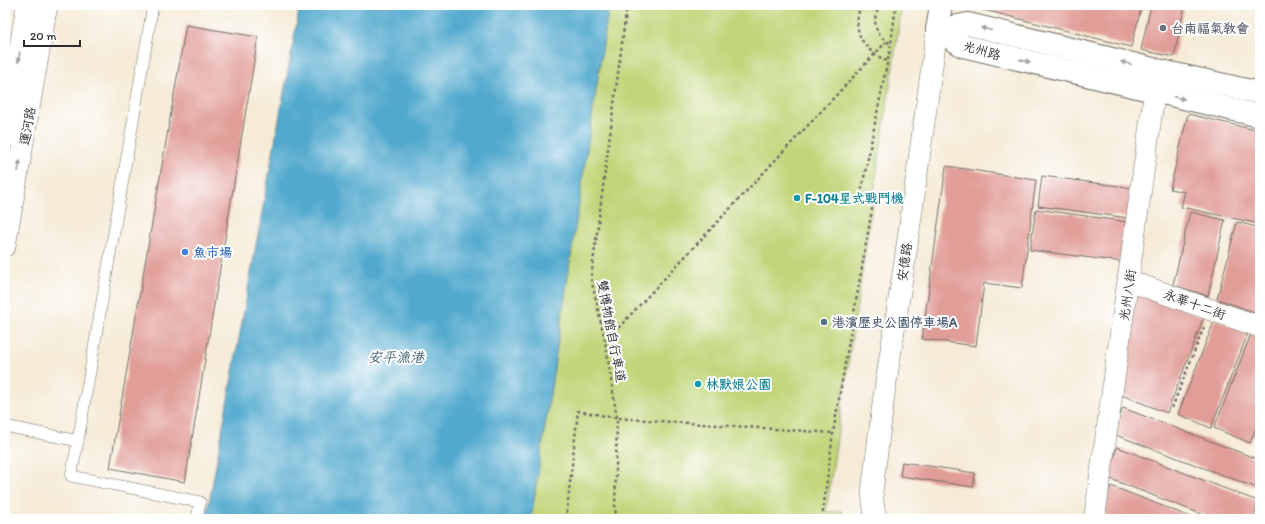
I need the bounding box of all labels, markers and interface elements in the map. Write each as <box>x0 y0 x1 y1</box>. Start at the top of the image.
place label: 台南福氣教會 <box>1171 21 1249 36</box>
scale bar <box>24 22 80 48</box>
marker: 台南福氣教會 <box>1158 23 1168 33</box>
one-way arrow <box>980 25 993 31</box>
text: 20 m <box>30 29 57 43</box>
street label: 光州路 <box>961 38 1003 63</box>
one-way arrow <box>16 51 22 63</box>
one-way arrow <box>1019 59 1032 65</box>
one-way arrow <box>1120 60 1132 66</box>
one-way arrow <box>1173 95 1185 101</box>
street label: 運河路 <box>17 106 38 147</box>
one-way arrow <box>17 160 23 172</box>
place label: F-104星式戰鬥機 <box>805 191 904 206</box>
marker: F-104星式戰鬥機 <box>792 193 802 203</box>
street label: 安億路 <box>894 242 915 282</box>
place label: 魚市場 <box>193 245 232 260</box>
marker: 魚市場 <box>180 247 190 257</box>
street label: 光州八街 <box>1116 268 1139 322</box>
street label: 雙博物館自行車道 <box>594 279 629 384</box>
street label: 永華十二街 <box>1162 286 1228 323</box>
place label: 港濱歷史公園停車場A <box>832 315 958 330</box>
marker: 港濱歷史公園停車場A <box>819 317 829 327</box>
water label: 安平漁港 <box>368 349 426 366</box>
place label: 林默娘公園 <box>706 377 771 392</box>
marker: 林默娘公園 <box>693 379 703 389</box>

